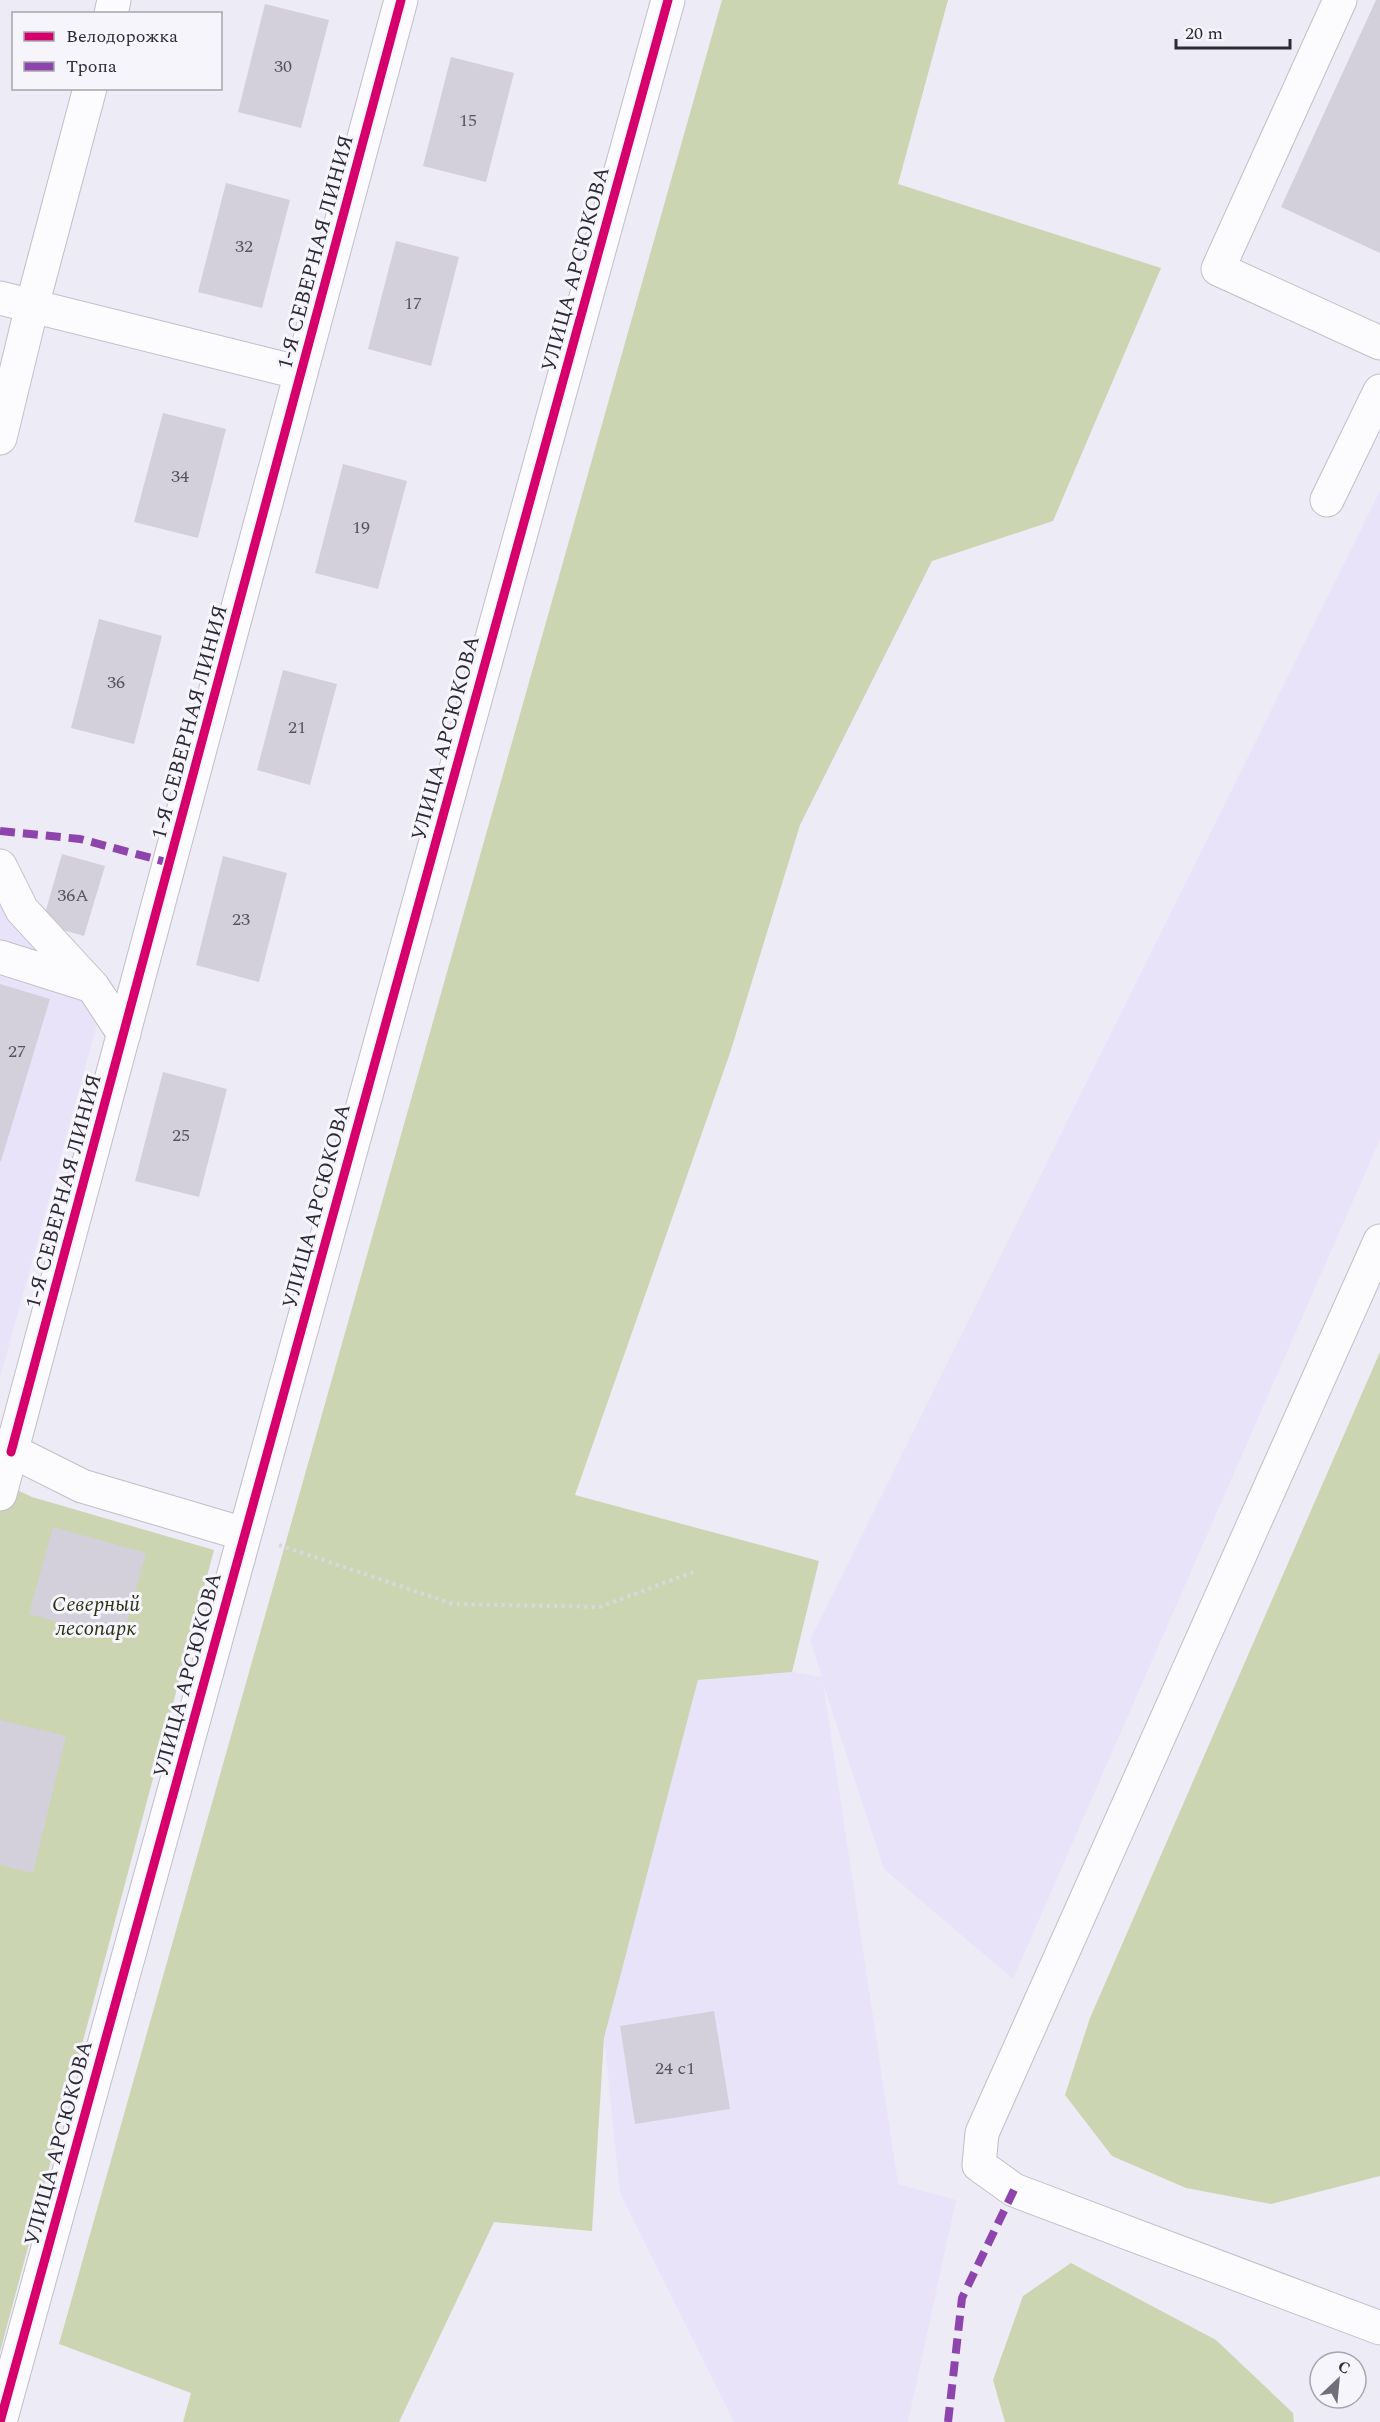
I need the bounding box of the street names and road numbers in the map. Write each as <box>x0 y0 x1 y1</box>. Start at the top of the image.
street label: 1-Я СЕВЕРНАЯ ЛИНИЯ <box>269 131 363 373</box>
street label: УЛИЦА АРСЮКОВА <box>533 163 619 375</box>
street label: 1-Я СЕВЕРНАЯ ЛИНИЯ <box>143 601 237 843</box>
street label: УЛИЦА АРСЮКОВА <box>403 632 489 844</box>
street label: 1-Я СЕВЕРНАЯ ЛИНИЯ <box>17 1070 111 1312</box>
street label: УЛИЦА АРСЮКОВА <box>274 1100 360 1312</box>
street label: УЛИЦА АРСЮКОВА <box>145 1569 231 1781</box>
street label: УЛИЦА АРСЮКОВА <box>16 2037 102 2249</box>

